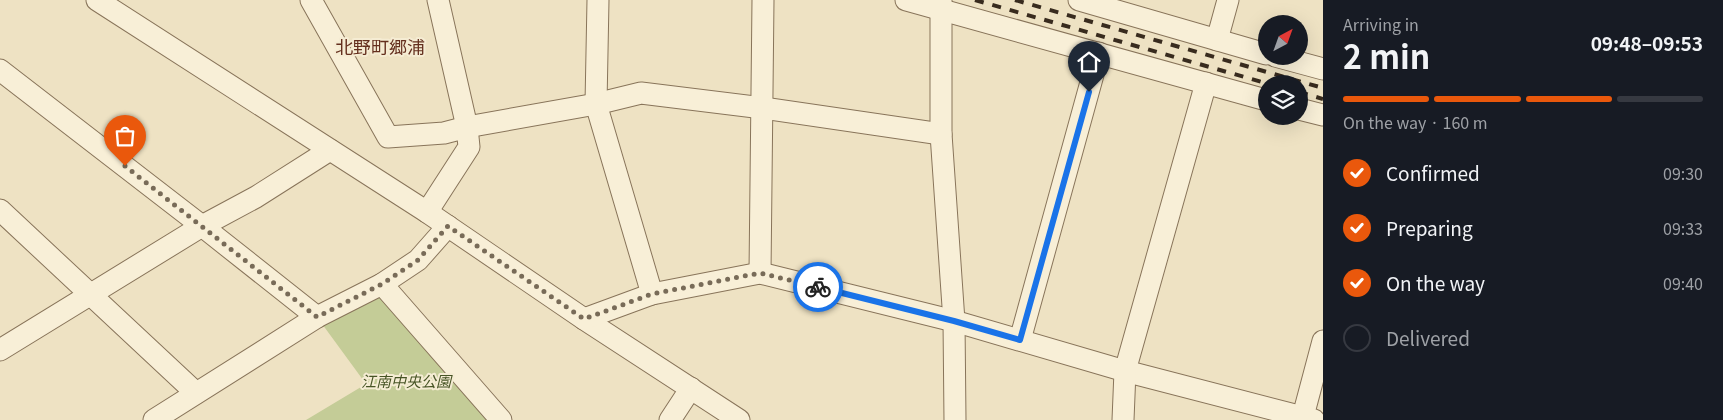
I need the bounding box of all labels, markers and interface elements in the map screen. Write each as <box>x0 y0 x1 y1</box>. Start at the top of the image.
text: Arriving in <box>1343 12 1419 36</box>
north arrow <box>1258 15 1308 65</box>
map controls <box>1258 15 1308 125</box>
text: 09:48–09:53 <box>1591 29 1703 56</box>
text: 2 min <box>1343 32 1430 78</box>
district label: 北野町郷浦 <box>335 33 425 59</box>
pin <box>1068 41 1110 92</box>
icon: home <box>1075 48 1103 76</box>
button: layers <box>1258 75 1308 125</box>
text: On the way · 160 m <box>1343 110 1488 134</box>
pin <box>104 115 146 166</box>
icon: bag <box>111 122 139 150</box>
icon: check <box>1343 159 1371 187</box>
text: Confirmed <box>1386 159 1480 186</box>
text: 09:30 <box>1663 161 1703 185</box>
icon: check <box>1343 214 1371 242</box>
text: Preparing <box>1386 214 1473 241</box>
text: 09:33 <box>1663 216 1703 240</box>
courier <box>793 262 843 312</box>
icon: check <box>1343 269 1371 297</box>
text: On the way <box>1386 269 1485 296</box>
text: 09:40 <box>1663 271 1703 295</box>
icon: bike <box>804 273 832 301</box>
text: Delivered <box>1386 324 1470 351</box>
park label: 江南中央公園 <box>361 370 453 391</box>

